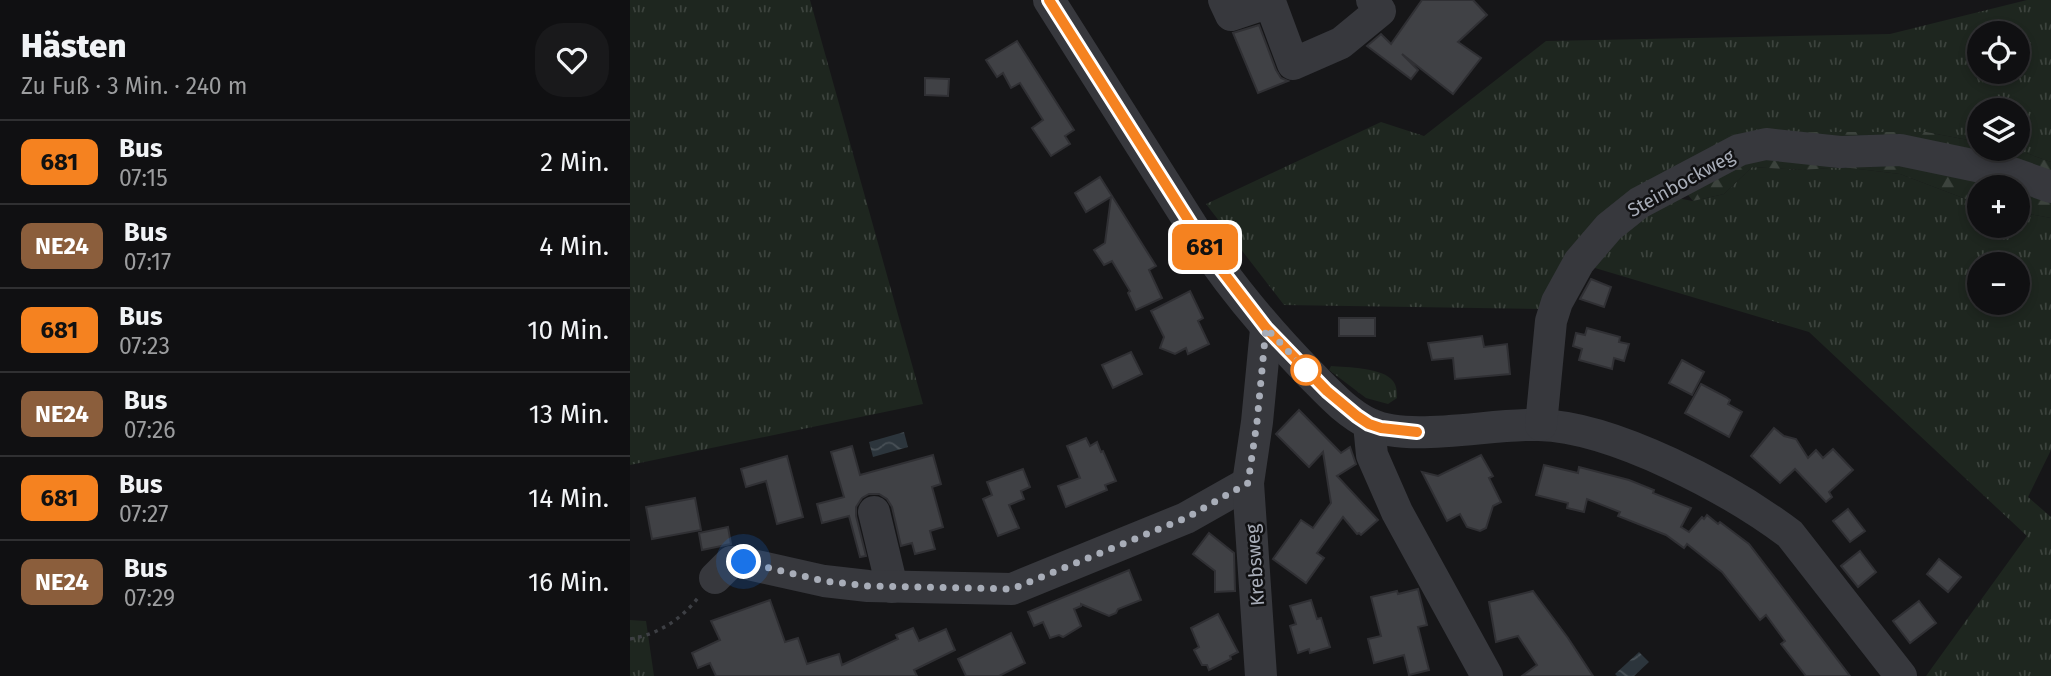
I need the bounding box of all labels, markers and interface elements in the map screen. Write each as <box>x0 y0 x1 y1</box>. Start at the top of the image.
map controls <box>1967 21 2030 315</box>
button: locate <box>1967 21 2030 84</box>
button: heart <box>535 23 609 97</box>
text: Hästen <box>21 26 126 66</box>
text: Zu Fuß · 3 Min. · 240 m <box>21 72 248 100</box>
button: layers <box>1967 98 2030 161</box>
text: Bus <box>119 133 162 164</box>
street label: Steinbockweg <box>1623 144 1739 222</box>
text: 2 Min. <box>540 147 609 178</box>
text: 681 <box>41 148 78 176</box>
text: 07:15 <box>119 164 168 192</box>
button: + <box>1967 175 2030 238</box>
text: Bus <box>124 217 167 248</box>
line badge: 681 <box>1165 224 1245 270</box>
text: 4 Min. <box>539 231 609 262</box>
text: NE24 <box>35 232 89 260</box>
text: 681 <box>1186 233 1224 261</box>
text: 07:17 <box>124 248 171 276</box>
button: − <box>1967 252 2030 315</box>
text: Bus <box>119 301 162 332</box>
text: 10 Min. <box>527 315 609 346</box>
text: 681 <box>41 316 78 344</box>
text: 07:23 <box>119 332 170 360</box>
unlabelled marker <box>1291 355 1321 385</box>
text: Bus <box>124 385 167 416</box>
text: 13 Min. <box>529 399 609 430</box>
text: NE24 <box>35 400 89 428</box>
text: 07:26 <box>124 416 176 444</box>
text: Bus <box>119 469 162 500</box>
text: 14 Min. <box>528 483 609 514</box>
text: 681 <box>41 484 78 512</box>
text: 07:27 <box>119 500 168 528</box>
street label: Krebsweg <box>1241 523 1269 607</box>
your location <box>726 544 761 579</box>
text: Bus <box>124 553 167 584</box>
text: 16 Min. <box>528 567 609 598</box>
text: NE24 <box>35 568 89 596</box>
text: 07:29 <box>124 584 175 612</box>

